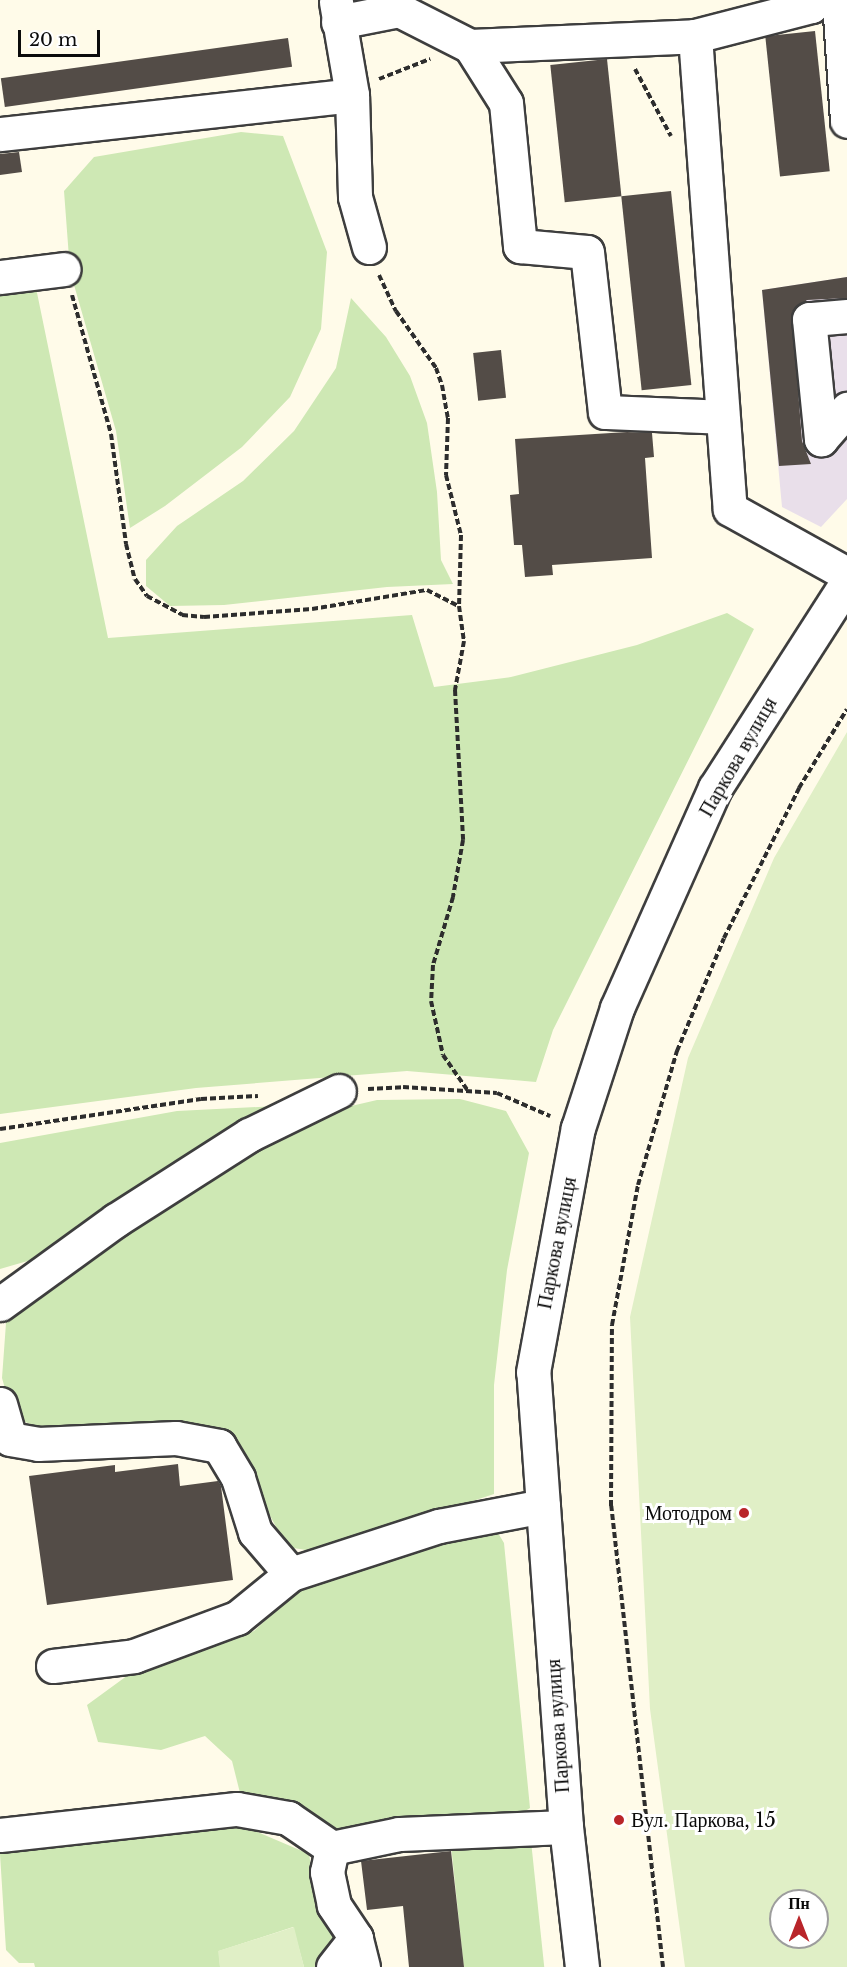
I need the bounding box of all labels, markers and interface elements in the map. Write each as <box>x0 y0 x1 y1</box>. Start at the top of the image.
scale bar <box>21 18 104 56</box>
text: 20 m <box>29 29 77 51</box>
street label: Паркова вулиця <box>694 693 782 821</box>
street label: Паркова вулиця <box>532 1175 582 1311</box>
place label: Мотодром <box>645 1501 732 1525</box>
marker: Мотодром <box>737 1506 751 1520</box>
street label: Паркова вулиця <box>541 1658 575 1794</box>
place label: Вул. Паркова, 15 <box>631 1808 776 1832</box>
marker: Вул. Паркова, 15 <box>612 1813 626 1827</box>
north arrow <box>769 1889 829 1949</box>
text: Пн <box>788 1893 810 1913</box>

